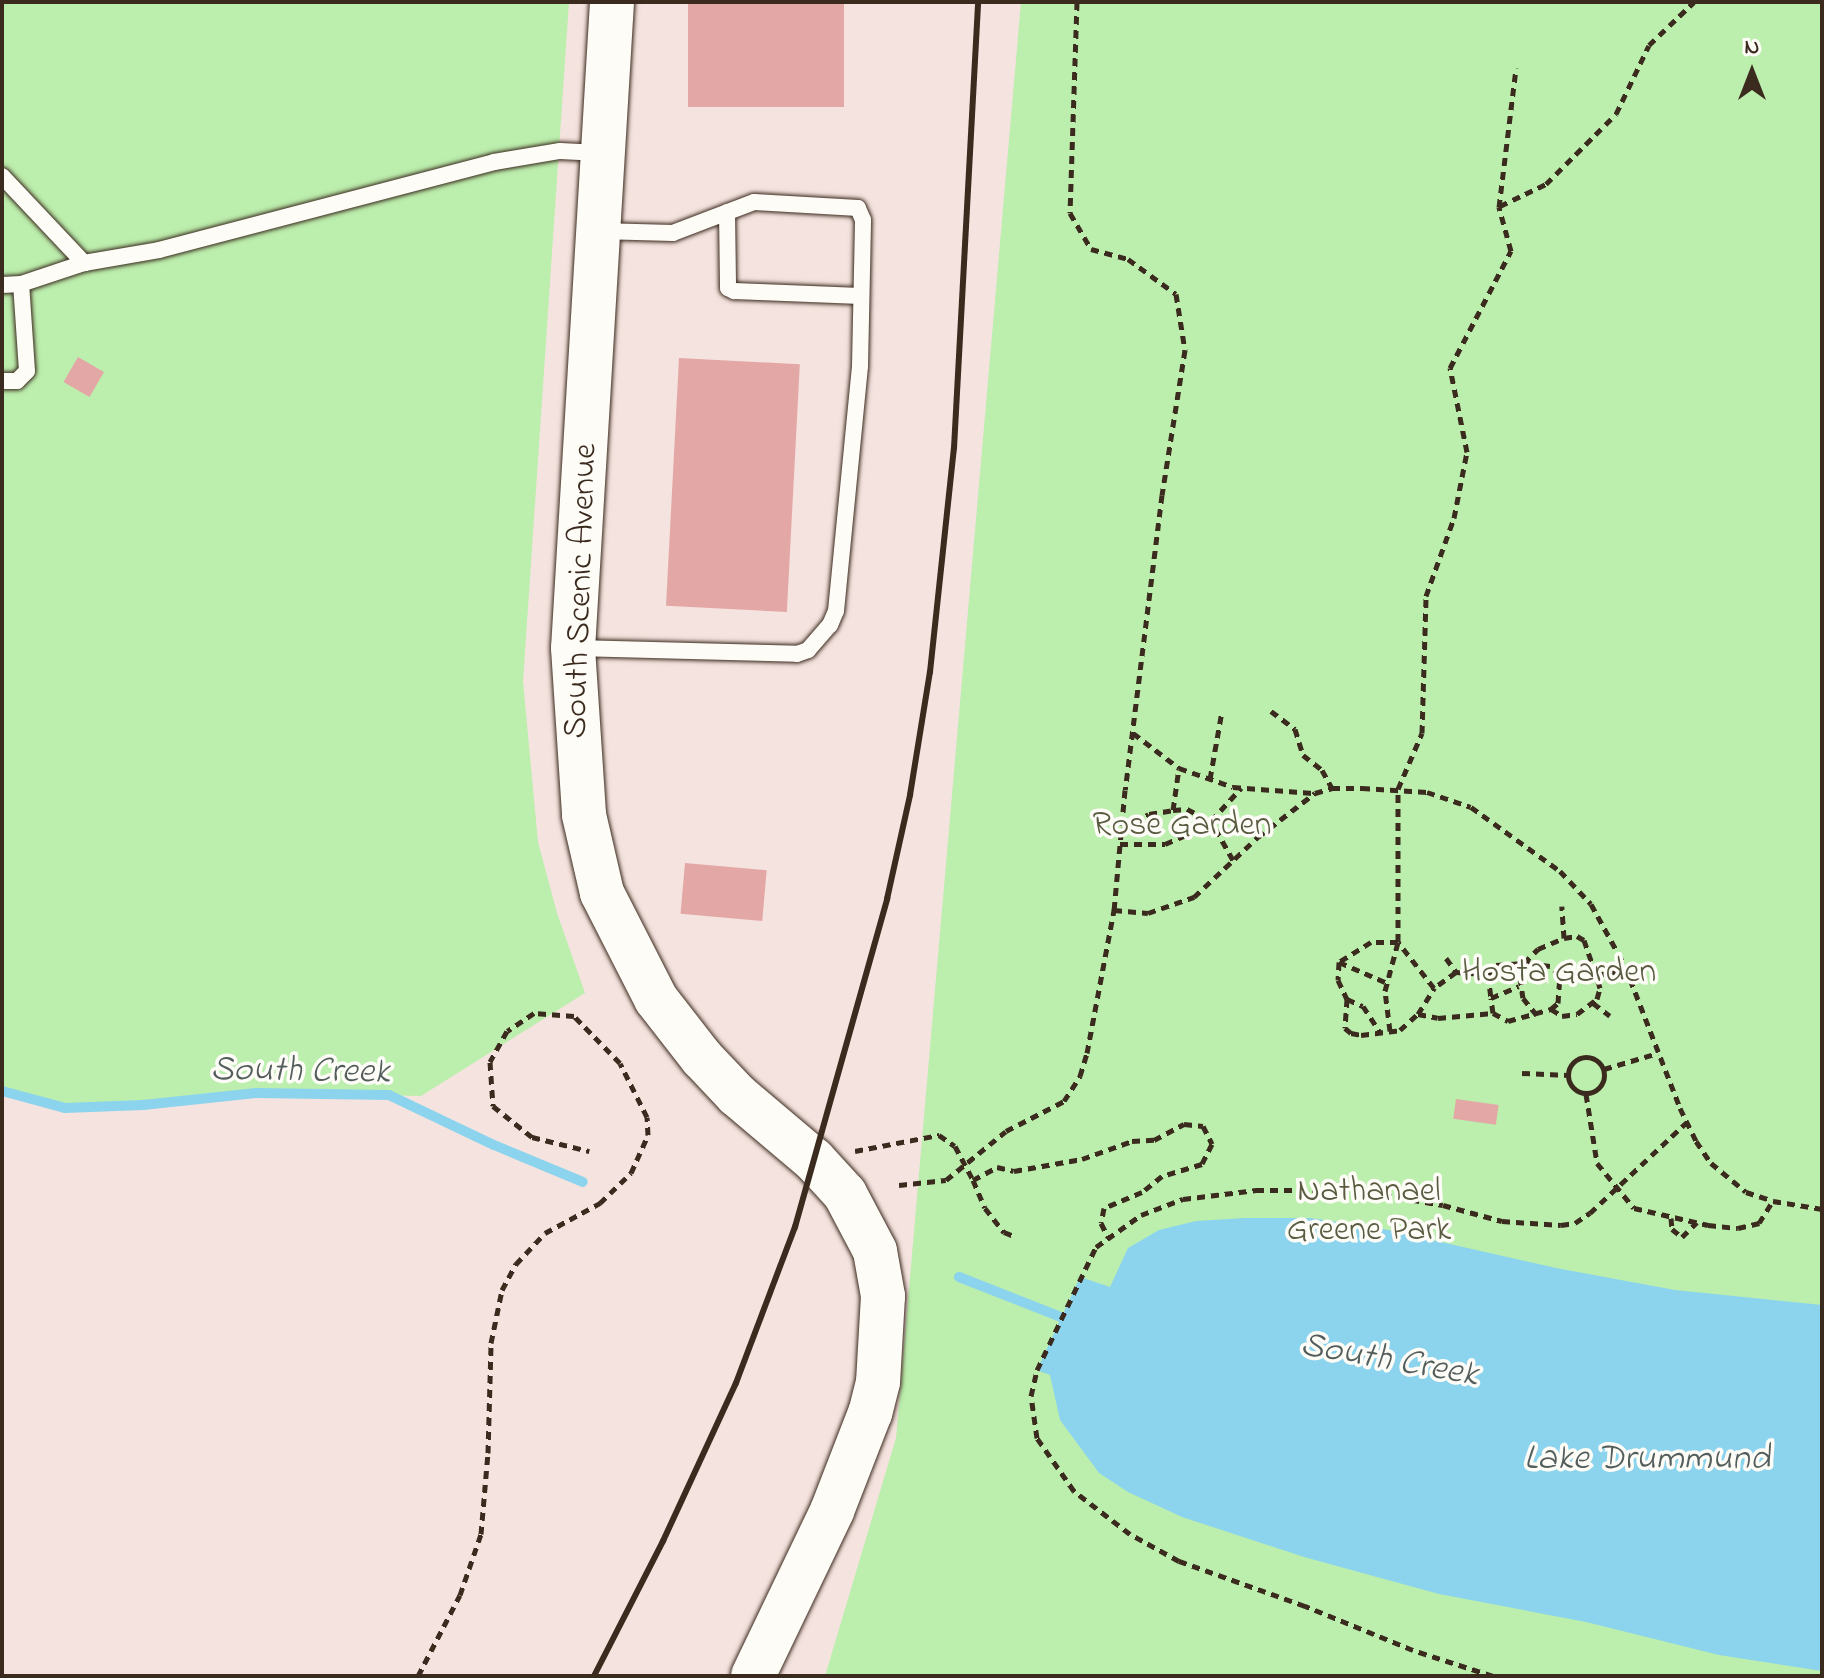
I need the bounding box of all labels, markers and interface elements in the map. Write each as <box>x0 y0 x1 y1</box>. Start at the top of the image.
north arrow <box>1712 32 1792 112</box>
text: N <box>1745 32 1759 64</box>
street label: South Scenic Avenue <box>556 443 608 739</box>
park label: Rose Garden <box>1093 807 1271 847</box>
park label: Hosta Garden <box>1462 954 1656 994</box>
water label: South Creek <box>210 1049 390 1095</box>
park label: Nathanael Greene Park <box>1287 1172 1451 1252</box>
water label: South Creek <box>1297 1324 1481 1398</box>
water label: Lake Drummund <box>1524 1438 1770 1482</box>

